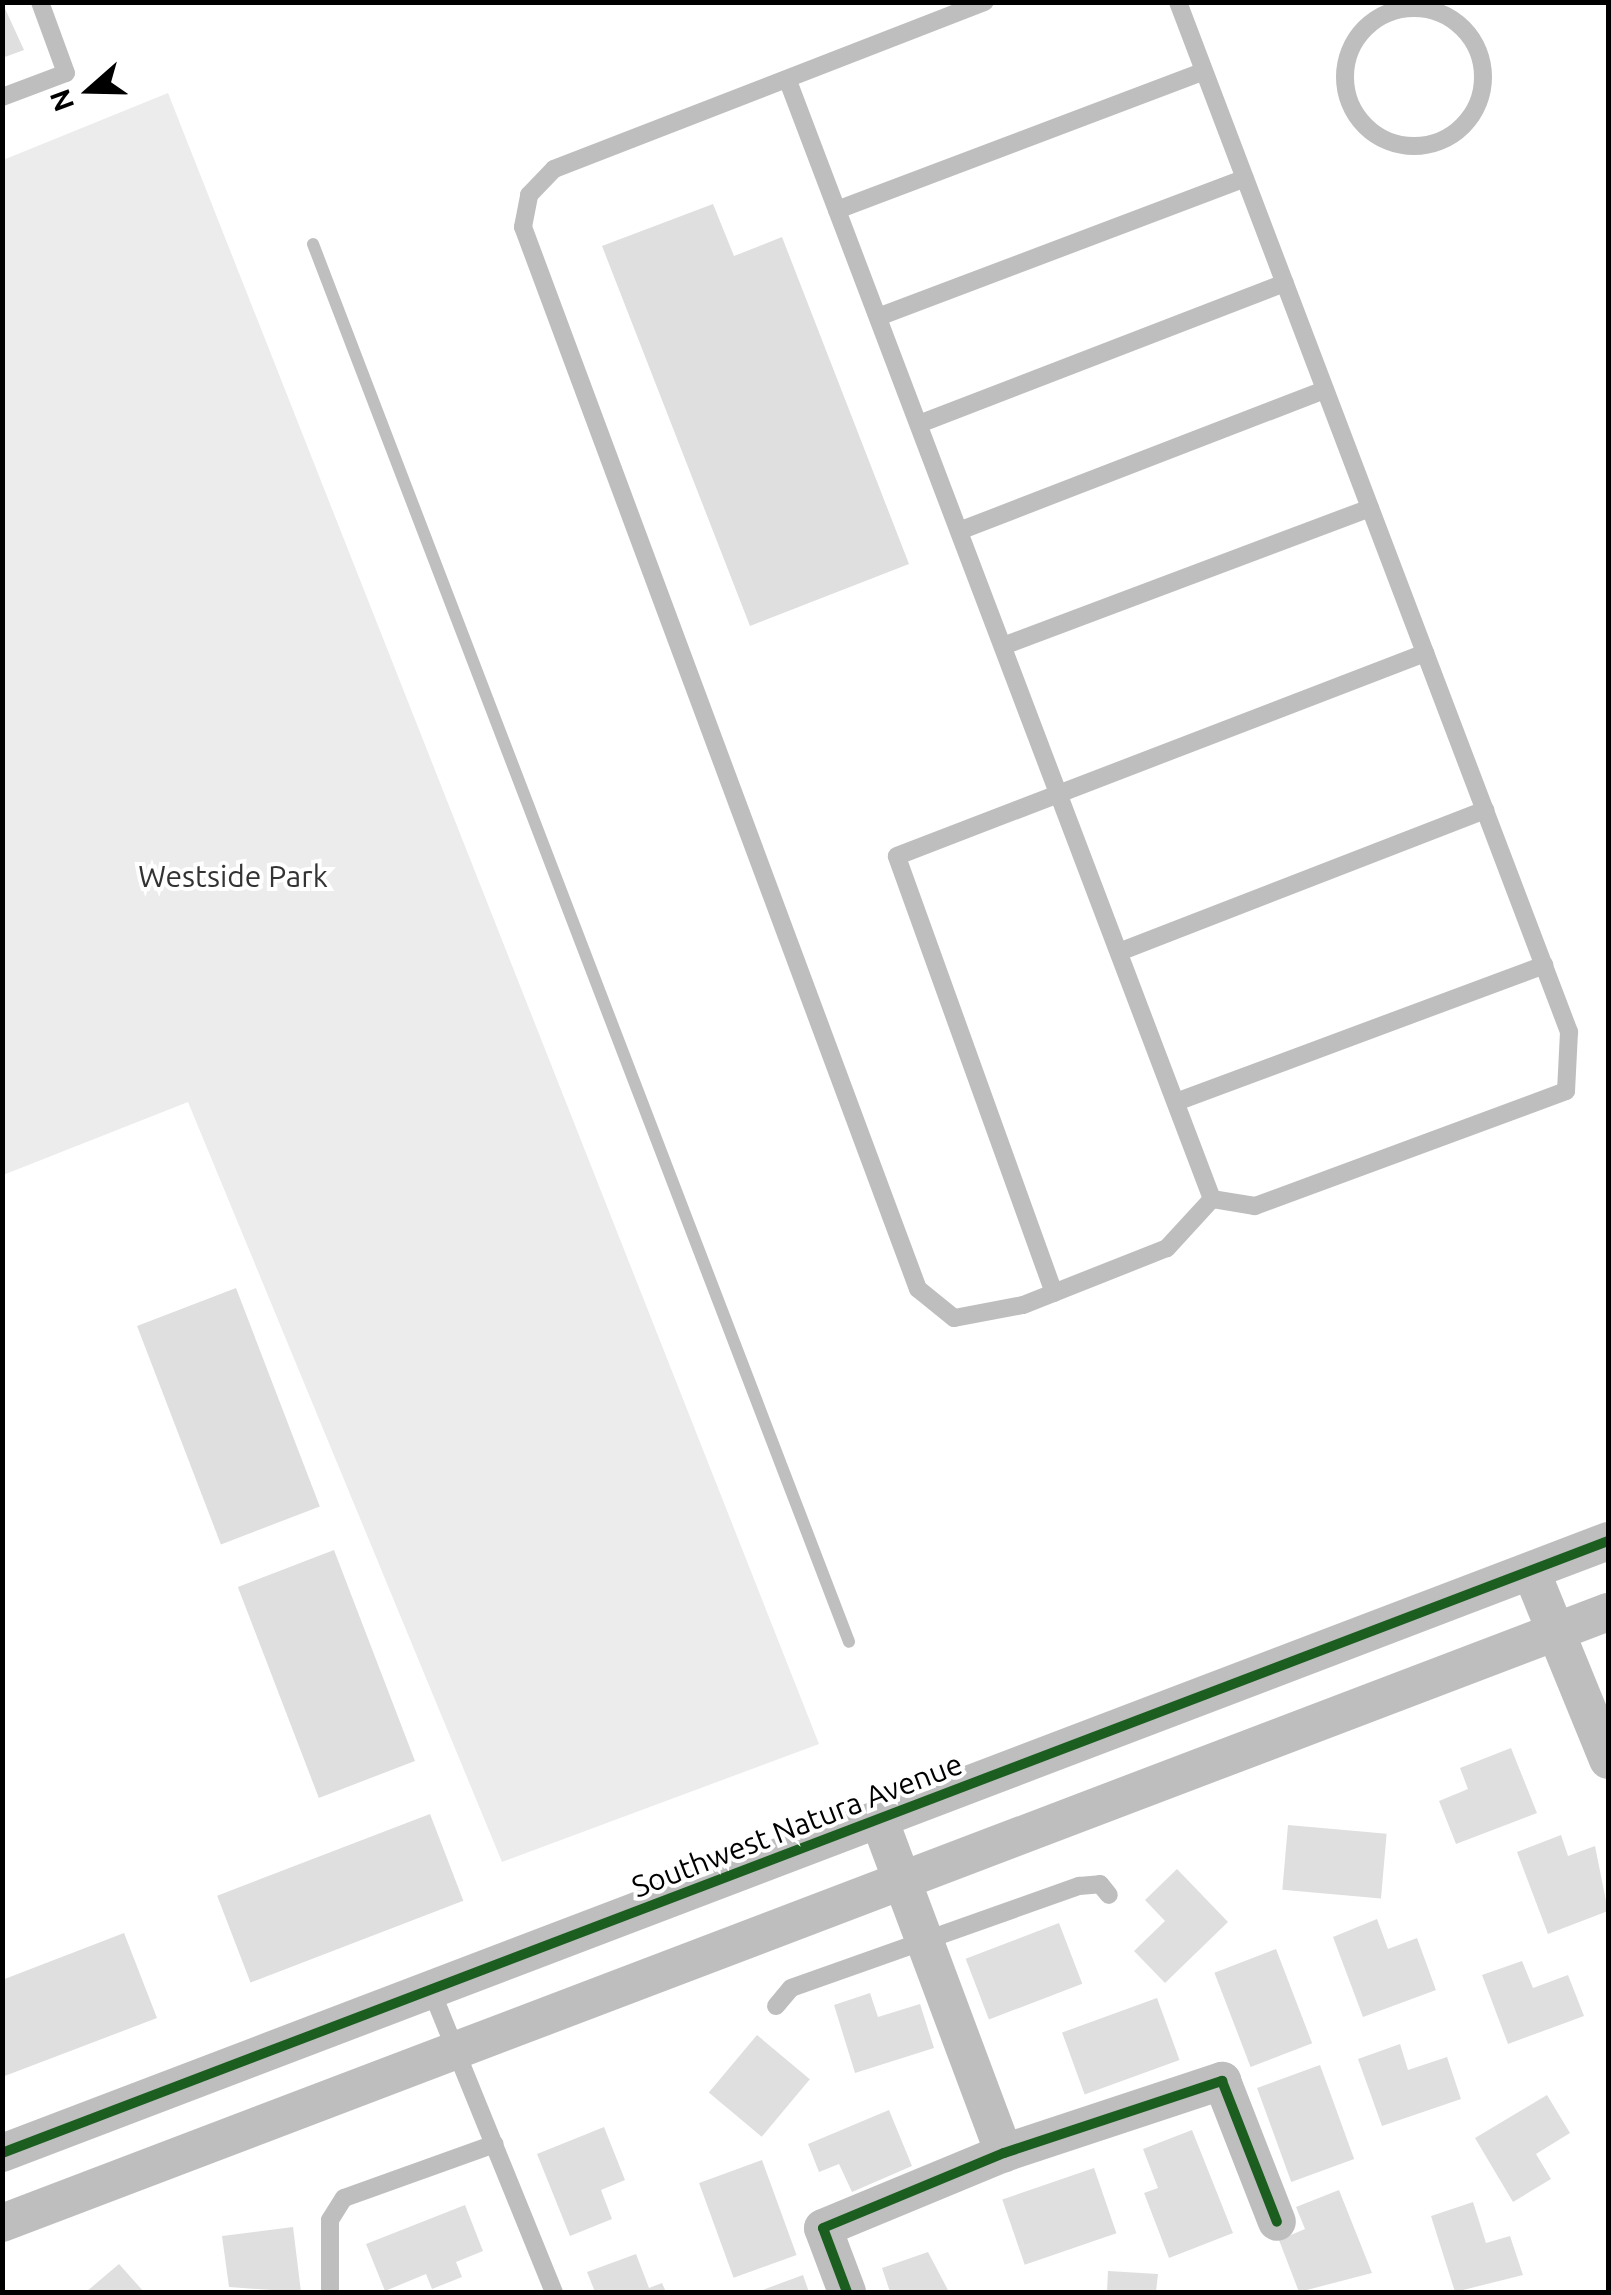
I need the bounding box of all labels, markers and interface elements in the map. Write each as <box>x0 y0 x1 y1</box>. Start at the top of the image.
north arrow <box>40 40 140 140</box>
text: N <box>43 85 79 116</box>
park label: Westside Park <box>138 858 328 894</box>
street label: Southwest Natura Avenue <box>627 1745 967 1905</box>

